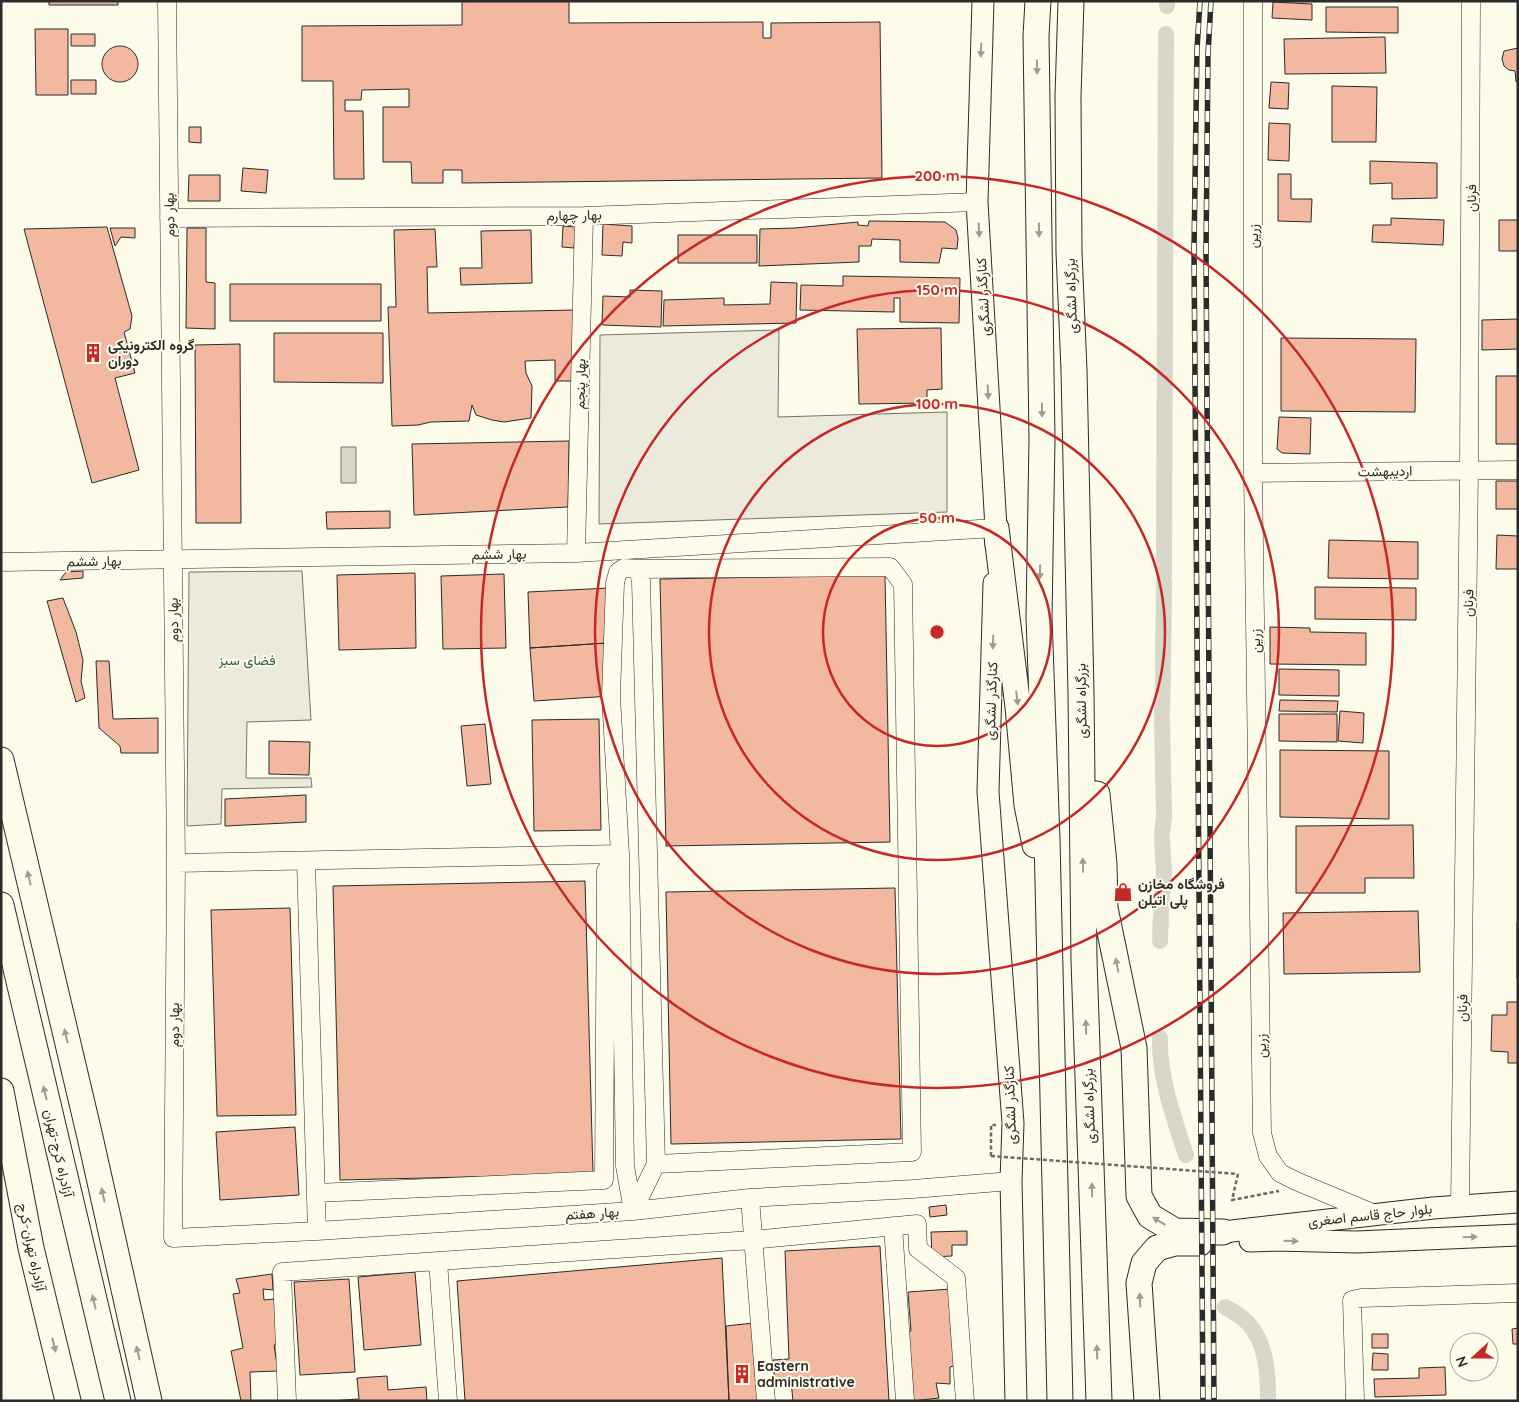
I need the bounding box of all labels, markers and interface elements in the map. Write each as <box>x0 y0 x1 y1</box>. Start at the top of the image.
one-way arrow <box>977 42 985 58</box>
one-way arrow <box>1033 60 1041 76</box>
text: 200 m <box>915 166 960 185</box>
street label: فرنان <box>1462 184 1480 212</box>
street label: بهار دوم <box>160 193 178 237</box>
street label: بهار چهارم <box>546 206 602 225</box>
one-way arrow <box>976 222 984 238</box>
one-way arrow <box>1035 222 1043 238</box>
street label: زرین <box>1244 224 1262 248</box>
street label: کنارگذر لشگری <box>972 257 994 337</box>
street label: بزرگراه لشگری <box>1061 258 1081 334</box>
text: 150 m <box>916 280 958 299</box>
place label: گروه الکترونیکی دوران <box>108 336 194 370</box>
building icon: گروه الکترونیکی دوران <box>82 342 104 364</box>
street label: بهار پنجم <box>571 358 590 410</box>
one-way arrow <box>985 384 993 400</box>
text: 100 m <box>916 394 958 413</box>
one-way arrow <box>1038 402 1046 418</box>
street label: اردیبهشت <box>1358 462 1412 480</box>
text: 50 m <box>919 508 955 527</box>
street label: بهار ششم <box>471 545 527 563</box>
street label: بهار ششم <box>66 552 122 570</box>
one-way arrow <box>1036 565 1044 581</box>
street label: فرنان <box>1459 589 1477 617</box>
street label: بهار دوم <box>164 598 182 642</box>
centre of rings <box>928 623 946 641</box>
street label: زرین <box>1246 628 1264 653</box>
one-way arrow <box>988 634 996 650</box>
park label: فضای سبز <box>217 651 276 669</box>
street label: کنارگذر لشگری <box>981 661 1001 741</box>
street label: بزرگراه لشگری <box>1071 663 1091 739</box>
one-way arrow <box>1013 690 1021 706</box>
one-way arrow <box>1079 857 1087 873</box>
one-way arrow <box>25 870 33 886</box>
place label: فروشگاه مخازن پلی اتیلن <box>1138 875 1225 910</box>
shop icon: فروشگاه مخازن پلی اتیلن <box>1112 881 1134 903</box>
one-way arrow <box>1113 958 1121 973</box>
street label: فرنان <box>1453 994 1471 1022</box>
street label: بهار دوم <box>165 1003 183 1047</box>
one-way arrow <box>1082 1019 1090 1035</box>
one-way arrow <box>62 1029 70 1044</box>
street label: زرین <box>1252 1033 1270 1058</box>
street label: کنارگذر لشگری <box>1000 1065 1020 1145</box>
street label: بزرگراه لشگری <box>1079 1068 1099 1144</box>
one-way arrow <box>41 1086 49 1101</box>
street label: آزادراه کرج-تهران <box>38 1107 78 1201</box>
one-way arrow <box>1087 1181 1095 1197</box>
one-way arrow <box>99 1187 107 1202</box>
street label: بلوار حاج قاسم اصغری <box>1307 1200 1433 1232</box>
street label: آزادراه تهران-کرج <box>12 1201 50 1295</box>
street label: بهار هفتم <box>564 1202 620 1224</box>
one-way arrow <box>1153 1217 1166 1226</box>
one-way arrow <box>1463 1233 1479 1241</box>
one-way arrow <box>1283 1237 1299 1245</box>
one-way arrow <box>1136 1291 1144 1307</box>
one-way arrow <box>90 1295 98 1310</box>
north arrow <box>1449 1332 1499 1382</box>
one-way arrow <box>51 1337 59 1352</box>
one-way arrow <box>1093 1344 1101 1360</box>
one-way arrow <box>134 1346 142 1361</box>
text: N <box>1452 1354 1472 1370</box>
place label: Eastern administrative <box>757 1357 855 1391</box>
building icon: Eastern administrative <box>731 1363 753 1385</box>

